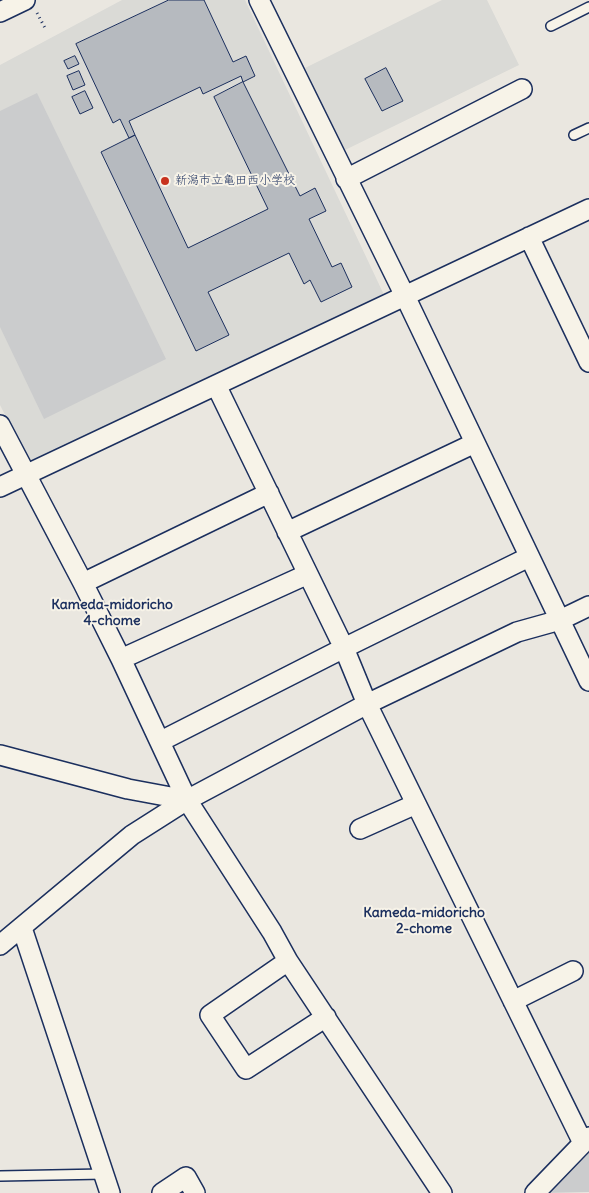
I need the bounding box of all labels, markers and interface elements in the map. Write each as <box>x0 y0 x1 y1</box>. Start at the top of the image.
place label: 新潟市立亀田西小学校 <box>175 174 295 188</box>
marker: 新潟市立亀田西小学校 <box>159 175 171 187</box>
district label: Kameda-midoricho 4-chome <box>51 597 173 630</box>
district label: Kameda-midoricho 2-chome <box>363 905 485 938</box>

